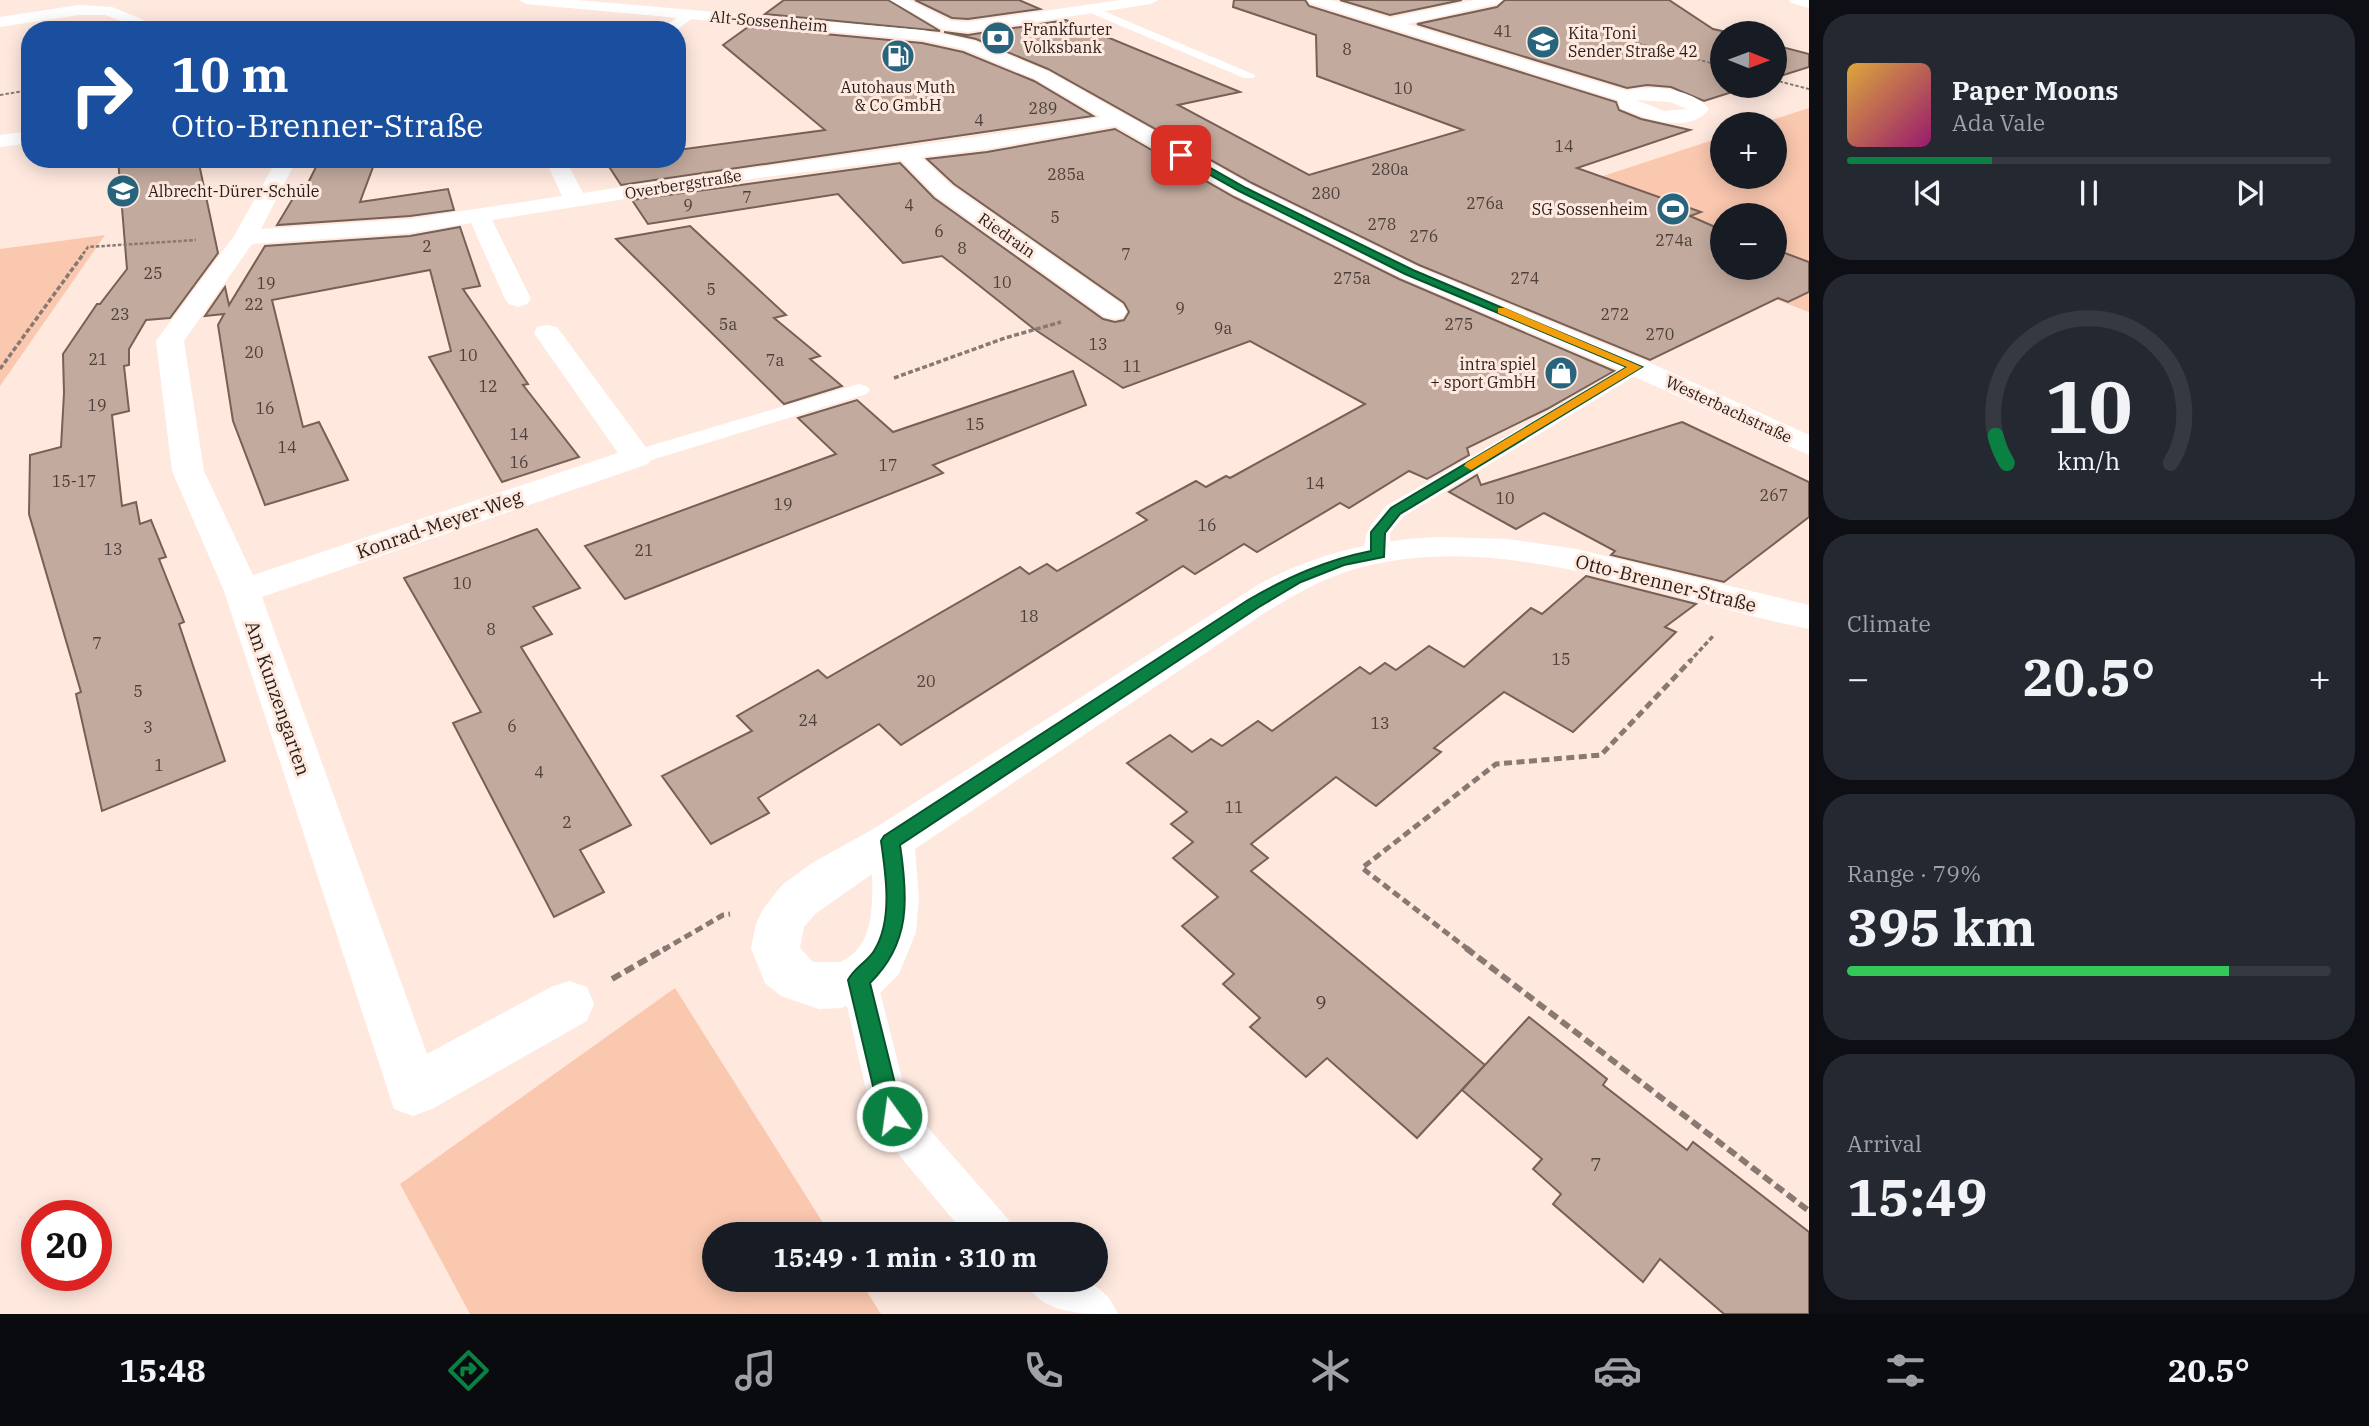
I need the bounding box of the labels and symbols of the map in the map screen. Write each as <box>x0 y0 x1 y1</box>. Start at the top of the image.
street label: Alt-Sossenheim <box>709 6 829 36</box>
bank icon: Frankfurter Volksbank <box>979 19 1017 57</box>
place label: Frankfurter Volksbank <box>1023 19 1112 57</box>
house number: 41 <box>1493 21 1513 41</box>
north arrow <box>1710 21 1787 98</box>
school or university icon: Kita Toni Sender Straße 42 <box>1524 23 1562 61</box>
place label: Kita Toni Sender Straße 42 <box>1568 23 1698 61</box>
fuel station icon: Autohaus Muth & Co GmbH <box>879 37 917 75</box>
house number: 8 <box>1342 39 1352 59</box>
place label: Autohaus Muth & Co GmbH <box>841 77 955 115</box>
house number: 10 <box>1393 78 1413 98</box>
house number: 289 <box>1029 98 1057 118</box>
house number: 4 <box>974 110 984 130</box>
pin <box>1151 125 1211 185</box>
house number: 14 <box>1554 136 1574 156</box>
house number: 280a <box>1371 159 1409 179</box>
house number: 285a <box>1047 164 1085 184</box>
street label: Overbergstraße <box>623 165 743 203</box>
school or university icon: Albrecht-Dürer-Schule <box>104 172 142 210</box>
place label: Albrecht-Dürer-Schule <box>148 181 319 201</box>
house number: 280 <box>1312 183 1340 203</box>
house number: 7 <box>742 187 752 207</box>
sports icon: SG Sossenheim <box>1654 190 1692 228</box>
house number: 276a <box>1466 193 1504 213</box>
house number: 9 <box>683 195 693 215</box>
house number: 4 <box>904 195 914 215</box>
place label: SG Sossenheim <box>1532 199 1648 219</box>
house number: 5 <box>1050 207 1060 227</box>
street label: Riedrain <box>974 208 1040 262</box>
house number: 278 <box>1368 214 1396 234</box>
house number: 6 <box>934 221 944 241</box>
house number: 276 <box>1410 226 1438 246</box>
house number: 274a <box>1655 230 1693 250</box>
house number: 2 <box>422 236 432 256</box>
house number: 8 <box>957 238 967 258</box>
house number: 7 <box>1121 244 1131 264</box>
house number: 25 <box>143 263 163 283</box>
house number: 275a <box>1333 268 1371 288</box>
house number: 274 <box>1511 268 1539 288</box>
house number: 10 <box>992 272 1012 292</box>
house number: 19 <box>256 273 276 293</box>
house number: 5 <box>706 279 716 299</box>
house number: 22 <box>244 294 264 314</box>
house number: 9 <box>1175 298 1185 318</box>
house number: 23 <box>110 304 130 324</box>
house number: 272 <box>1601 304 1629 324</box>
house number: 5a <box>719 314 737 334</box>
house number: 275 <box>1445 314 1473 334</box>
house number: 9a <box>1214 318 1232 338</box>
house number: 270 <box>1646 324 1674 344</box>
house number: 13 <box>1088 334 1108 354</box>
house number: 20 <box>244 342 264 362</box>
house number: 10 <box>458 345 478 365</box>
house number: 21 <box>88 349 108 369</box>
house number: 7a <box>766 350 784 370</box>
place label: intra spiel + sport GmbH <box>1430 354 1536 392</box>
shop icon: intra spiel + sport GmbH <box>1542 354 1580 392</box>
house number: 11 <box>1122 356 1142 376</box>
street label: Westerbachstraße <box>1663 371 1795 447</box>
house number: 12 <box>478 376 498 396</box>
house number: 19 <box>87 395 107 415</box>
house number: 16 <box>255 398 275 418</box>
house number: 15 <box>965 414 985 434</box>
house number: 14 <box>509 424 529 444</box>
house number: 14 <box>277 437 297 457</box>
house number: 16 <box>509 452 529 472</box>
house number: 17 <box>878 455 898 475</box>
house number: 15-17 <box>52 471 96 491</box>
house number: 14 <box>1305 473 1325 493</box>
street label: Konrad-Meyer-Weg <box>353 484 526 564</box>
house number: 267 <box>1760 485 1788 505</box>
house number: 10 <box>1495 488 1515 508</box>
house number: 19 <box>773 494 793 514</box>
house number: 16 <box>1197 515 1217 535</box>
house number: 13 <box>103 539 123 559</box>
house number: 21 <box>634 540 654 560</box>
street label: Otto-Brenner-Straße <box>1573 549 1759 617</box>
house number: 10 <box>452 573 472 593</box>
house number: 18 <box>1019 606 1039 626</box>
street label: Am Kunzengarten <box>240 617 316 779</box>
house number: 8 <box>486 619 496 639</box>
house number: 7 <box>92 633 102 653</box>
house number: 15 <box>1551 649 1571 669</box>
house number: 20 <box>916 671 936 691</box>
house number: 5 <box>133 681 143 701</box>
house number: 24 <box>798 710 818 730</box>
house number: 13 <box>1370 713 1390 733</box>
house number: 6 <box>507 716 517 736</box>
house number: 3 <box>143 717 153 737</box>
house number: 1 <box>154 755 164 775</box>
house number: 4 <box>534 762 544 782</box>
house number: 11 <box>1224 797 1244 817</box>
house number: 2 <box>562 812 572 832</box>
house number: 9 <box>1315 990 1327 1014</box>
position arrow <box>855 1079 929 1153</box>
house number: 7 <box>1590 1152 1602 1176</box>
speed limit sign: 20 <box>21 1200 112 1291</box>

